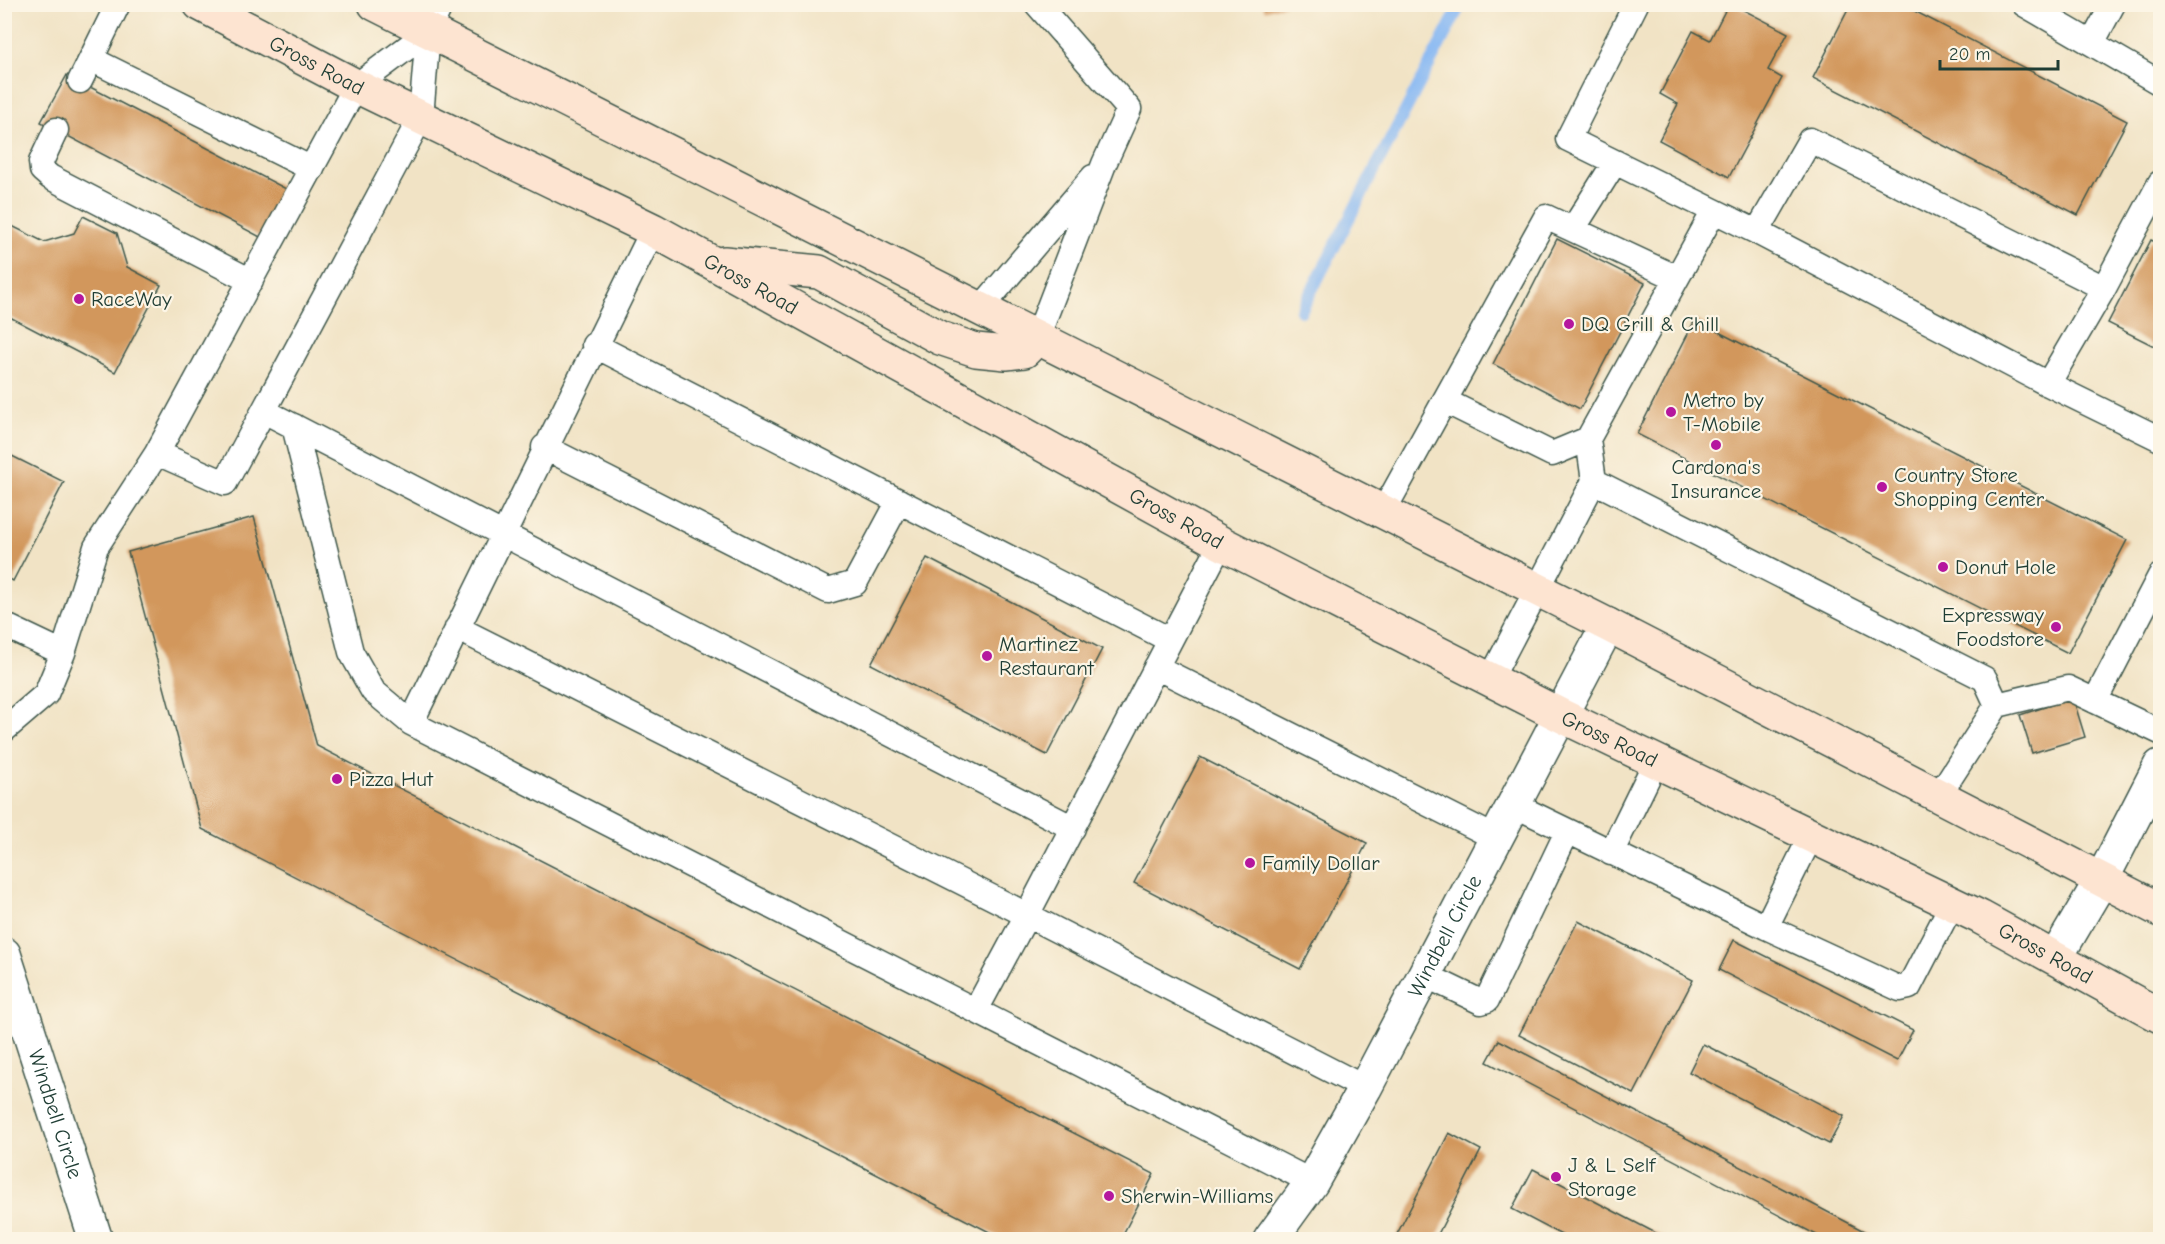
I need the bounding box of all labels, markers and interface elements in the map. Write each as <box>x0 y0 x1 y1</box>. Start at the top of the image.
street label: Gross Road <box>265 31 368 100</box>
scale bar <box>1940 33 2058 71</box>
text: 20 m <box>1949 44 1990 65</box>
street label: Gross Road <box>700 248 802 319</box>
place label: RaceWay <box>91 287 172 311</box>
marker: RaceWay <box>72 292 86 306</box>
place label: DQ Grill & Chill <box>1581 312 1719 336</box>
marker: DQ Grill & Chill <box>1562 317 1576 331</box>
place label: Metro by T-Mobile <box>1683 388 1764 436</box>
marker: Metro by T-Mobile <box>1664 405 1678 419</box>
marker: Cardona's Insurance <box>1709 438 1723 452</box>
place label: Cardona's Insurance <box>1671 455 1761 503</box>
place label: Country Store Shopping Center <box>1894 463 2045 511</box>
marker: Country Store Shopping Center <box>1875 480 1889 494</box>
street label: Gross Road <box>1125 483 1228 554</box>
place label: Donut Hole <box>1955 555 2056 579</box>
marker: Donut Hole <box>1936 560 1950 574</box>
place label: Expressway Foodstore <box>1942 603 2045 651</box>
marker: Expressway Foodstore <box>2049 620 2063 634</box>
place label: Martinez Restaurant <box>999 632 1095 680</box>
marker: Martinez Restaurant <box>980 649 994 663</box>
street label: Gross Road <box>1558 706 1662 772</box>
place label: Pizza Hut <box>349 767 434 791</box>
marker: Pizza Hut <box>330 772 344 786</box>
place label: Family Dollar <box>1262 851 1380 875</box>
marker: Family Dollar <box>1243 856 1257 870</box>
street label: Windbell Circle <box>1403 871 1487 1001</box>
street label: Gross Road <box>1994 918 2097 989</box>
street label: Windbell Circle <box>23 1046 87 1182</box>
place label: J & L Self Storage <box>1568 1153 1656 1201</box>
marker: J & L Self Storage <box>1549 1170 1563 1184</box>
place label: Sherwin-Williams <box>1121 1184 1273 1208</box>
marker: Sherwin-Williams <box>1102 1189 1116 1203</box>

